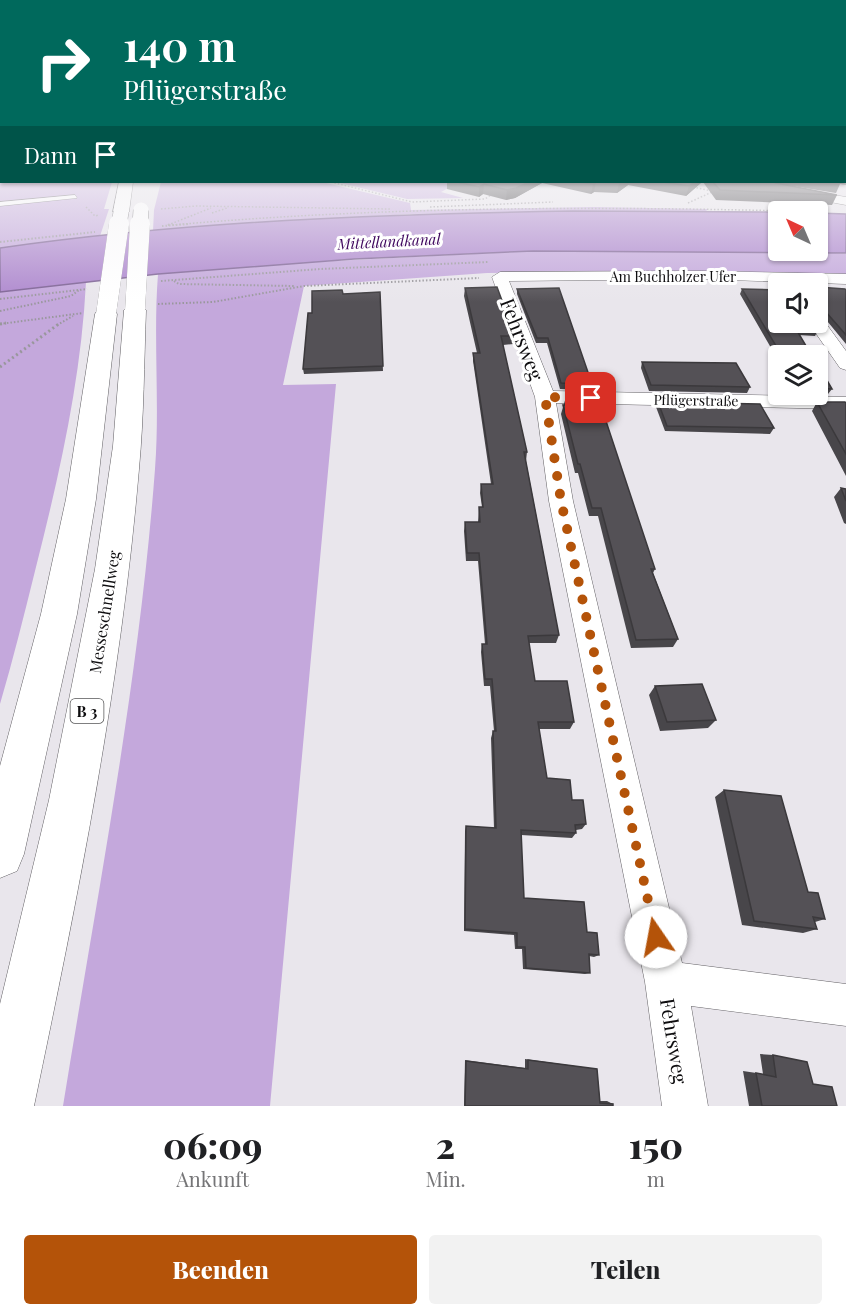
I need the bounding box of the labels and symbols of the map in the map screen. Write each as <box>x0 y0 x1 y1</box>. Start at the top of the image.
north arrow <box>768 201 828 261</box>
water label: Mittellandkanal <box>336 228 442 254</box>
street label: Am Buchholzer Ufer <box>609 267 737 286</box>
street label: Fehrsweg <box>495 294 551 385</box>
pin <box>565 372 616 423</box>
street label: Pflügerstraße <box>653 390 739 410</box>
street label: Messeschnellweg <box>84 549 124 675</box>
road number: B 3 <box>70 699 104 723</box>
position arrow <box>624 905 688 969</box>
street label: Fehrsweg <box>655 996 695 1086</box>

